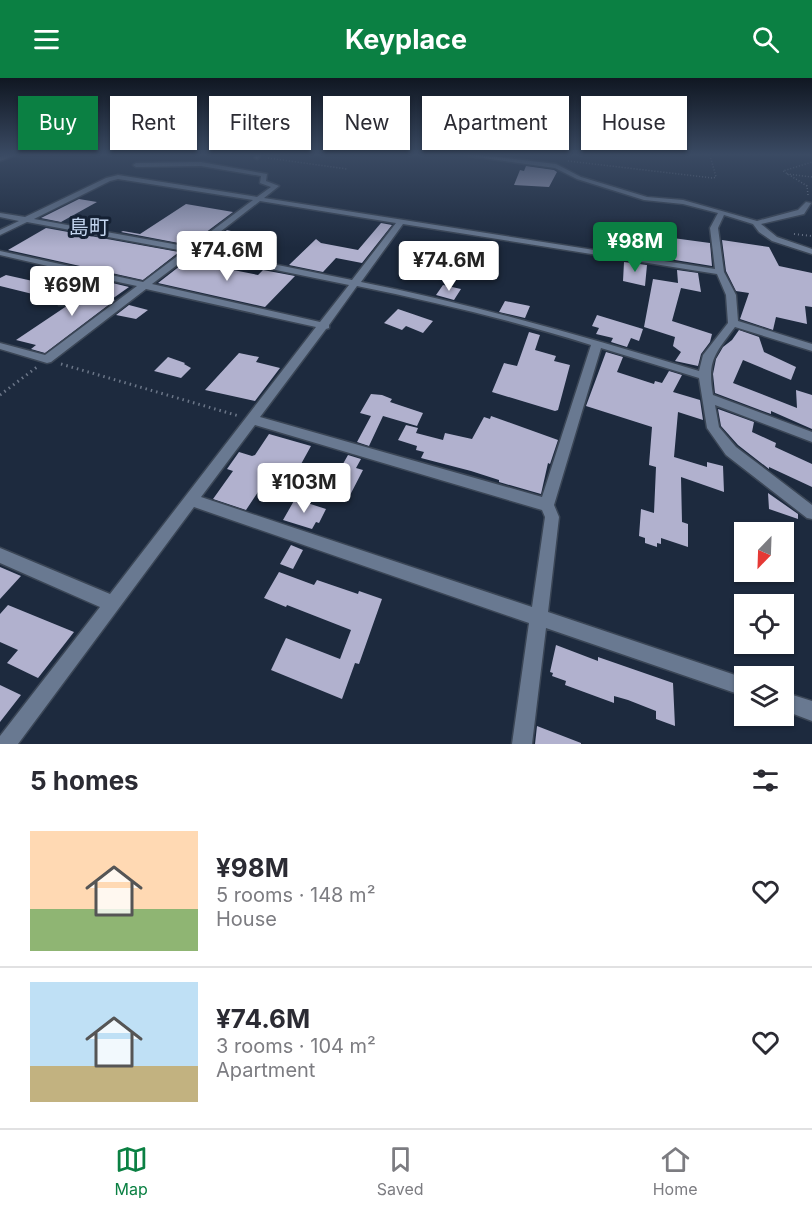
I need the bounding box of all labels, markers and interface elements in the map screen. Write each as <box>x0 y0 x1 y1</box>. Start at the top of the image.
icon: menu <box>30 23 63 56</box>
text: Keyplace <box>345 23 467 56</box>
icon: search <box>749 23 782 56</box>
chip: Buy <box>18 96 98 150</box>
chip: Rent <box>110 96 197 150</box>
chip: Filters <box>209 96 311 150</box>
chip: New <box>323 96 410 150</box>
chip: Apartment <box>422 96 569 150</box>
chip: House <box>581 96 687 150</box>
district label: 島町 <box>69 215 109 239</box>
pin: ¥98M <box>599 222 671 273</box>
text: ¥98M <box>607 229 663 253</box>
pin: ¥74.6M <box>178 231 276 282</box>
text: ¥74.6M <box>191 238 263 262</box>
pin: ¥74.6M <box>400 241 498 292</box>
text: ¥74.6M <box>413 248 485 272</box>
pin: ¥69M <box>36 266 108 317</box>
text: ¥69M <box>44 273 100 297</box>
pin: ¥103M <box>262 463 346 514</box>
text: ¥103M <box>271 470 337 494</box>
north arrow <box>734 522 794 582</box>
map controls <box>734 522 794 726</box>
button: locate <box>734 594 794 654</box>
button: layers <box>734 666 794 726</box>
icon: filters <box>749 764 782 797</box>
text: 5 homes <box>30 765 139 796</box>
text: ¥98M <box>216 852 289 883</box>
icon: home <box>78 855 150 927</box>
icon: heart <box>749 875 782 908</box>
text: 5 rooms · 148 m² <box>216 883 375 907</box>
text: House <box>216 907 277 931</box>
text: ¥74.6M <box>216 1003 310 1034</box>
icon: home <box>78 1006 150 1078</box>
icon: heart <box>749 1026 782 1059</box>
text: 3 rooms · 104 m² <box>216 1034 376 1058</box>
text: Apartment <box>216 1058 315 1082</box>
tab: Map <box>115 1143 148 1199</box>
tab: Saved <box>377 1143 424 1199</box>
tab: Home <box>653 1143 697 1199</box>

